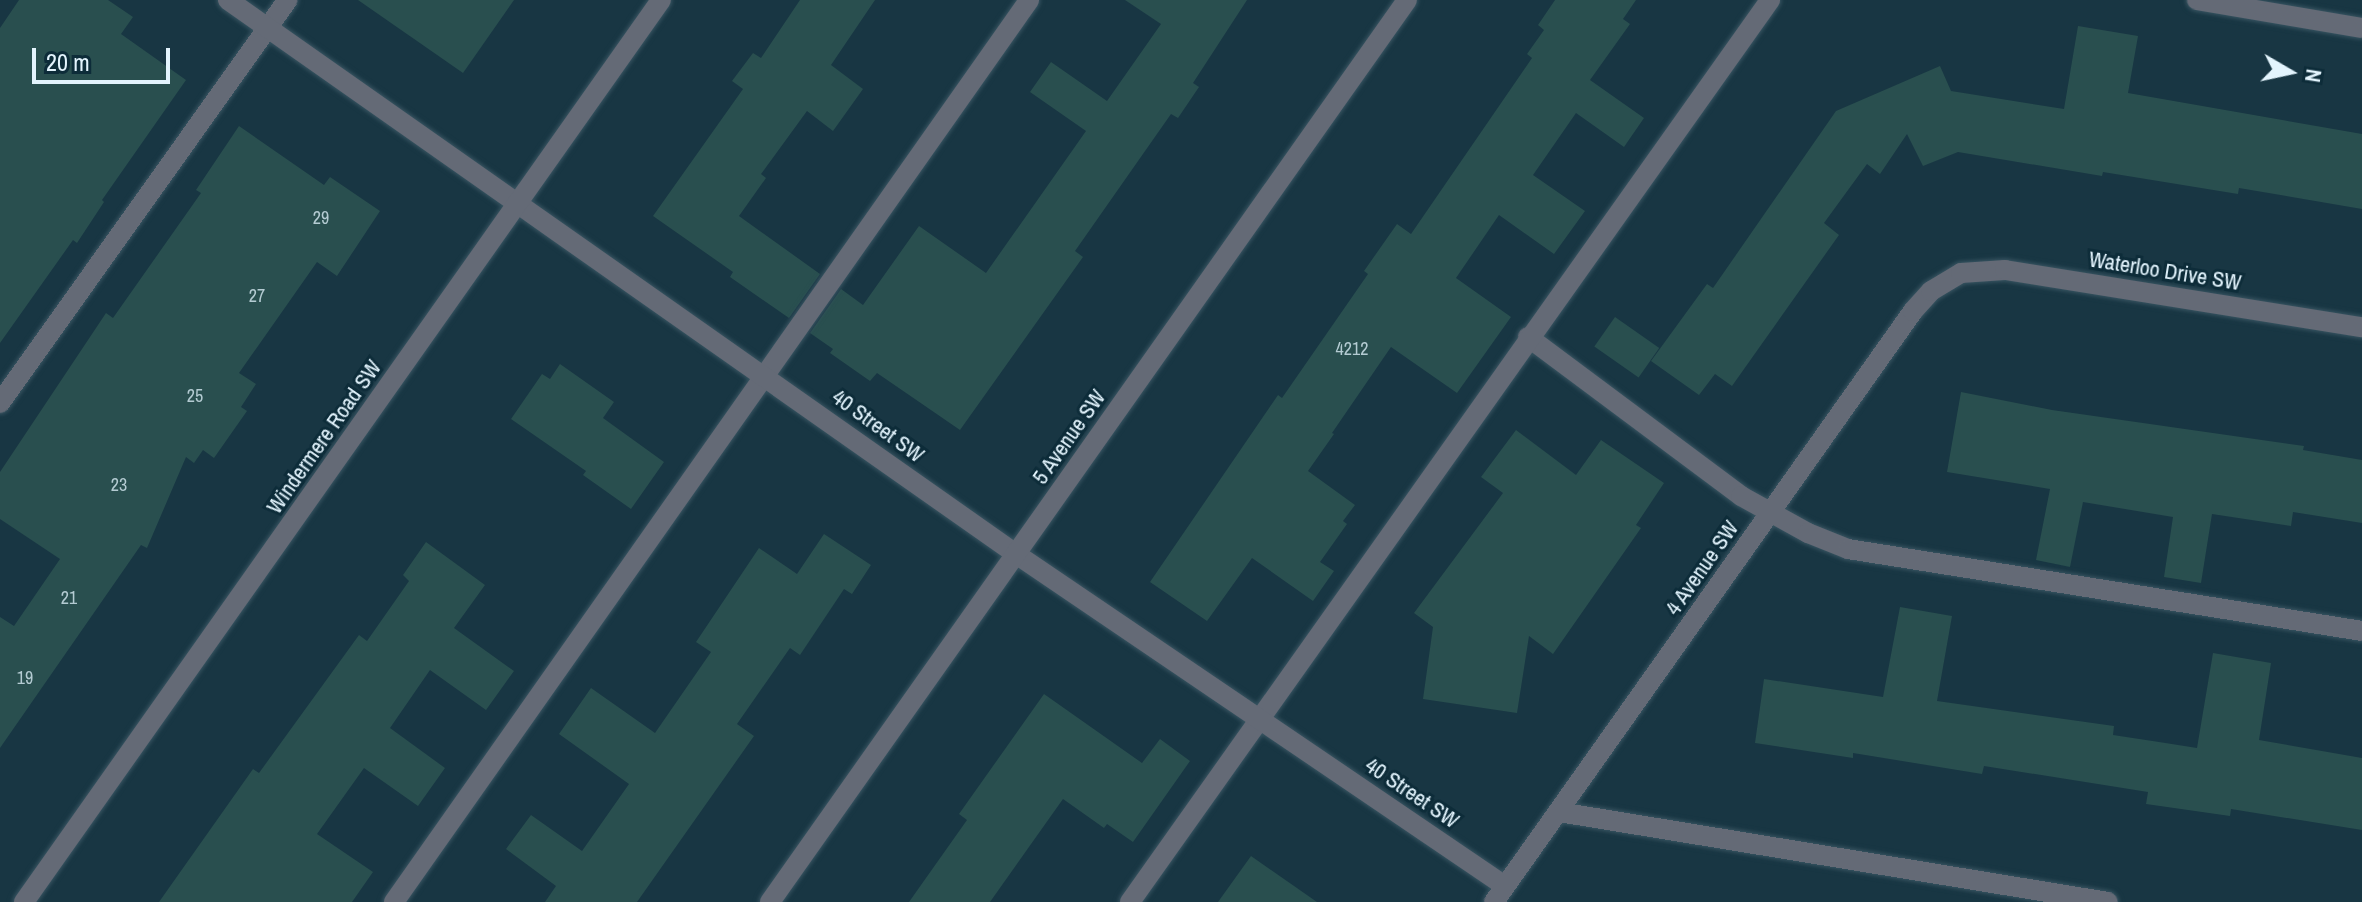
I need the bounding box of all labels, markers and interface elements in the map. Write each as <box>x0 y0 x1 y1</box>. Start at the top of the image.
scale bar <box>36 32 174 82</box>
north arrow <box>2250 32 2330 112</box>
text: 20 m <box>46 46 90 78</box>
text: N <box>2298 67 2330 85</box>
house number: 29 <box>313 207 329 229</box>
street label: Waterloo Drive SW <box>2087 246 2243 296</box>
house number: 27 <box>249 285 265 307</box>
house number: 4212 <box>1336 338 1368 360</box>
street label: Windermere Road SW <box>261 355 387 519</box>
street label: 40 Street SW <box>827 384 929 468</box>
street label: 5 Avenue SW <box>1027 384 1111 490</box>
house number: 25 <box>187 385 203 407</box>
house number: 23 <box>111 474 127 496</box>
street label: 4 Avenue SW <box>1660 515 1744 621</box>
house number: 21 <box>61 587 77 609</box>
house number: 19 <box>17 667 33 689</box>
street label: 40 Street SW <box>1360 752 1464 834</box>

